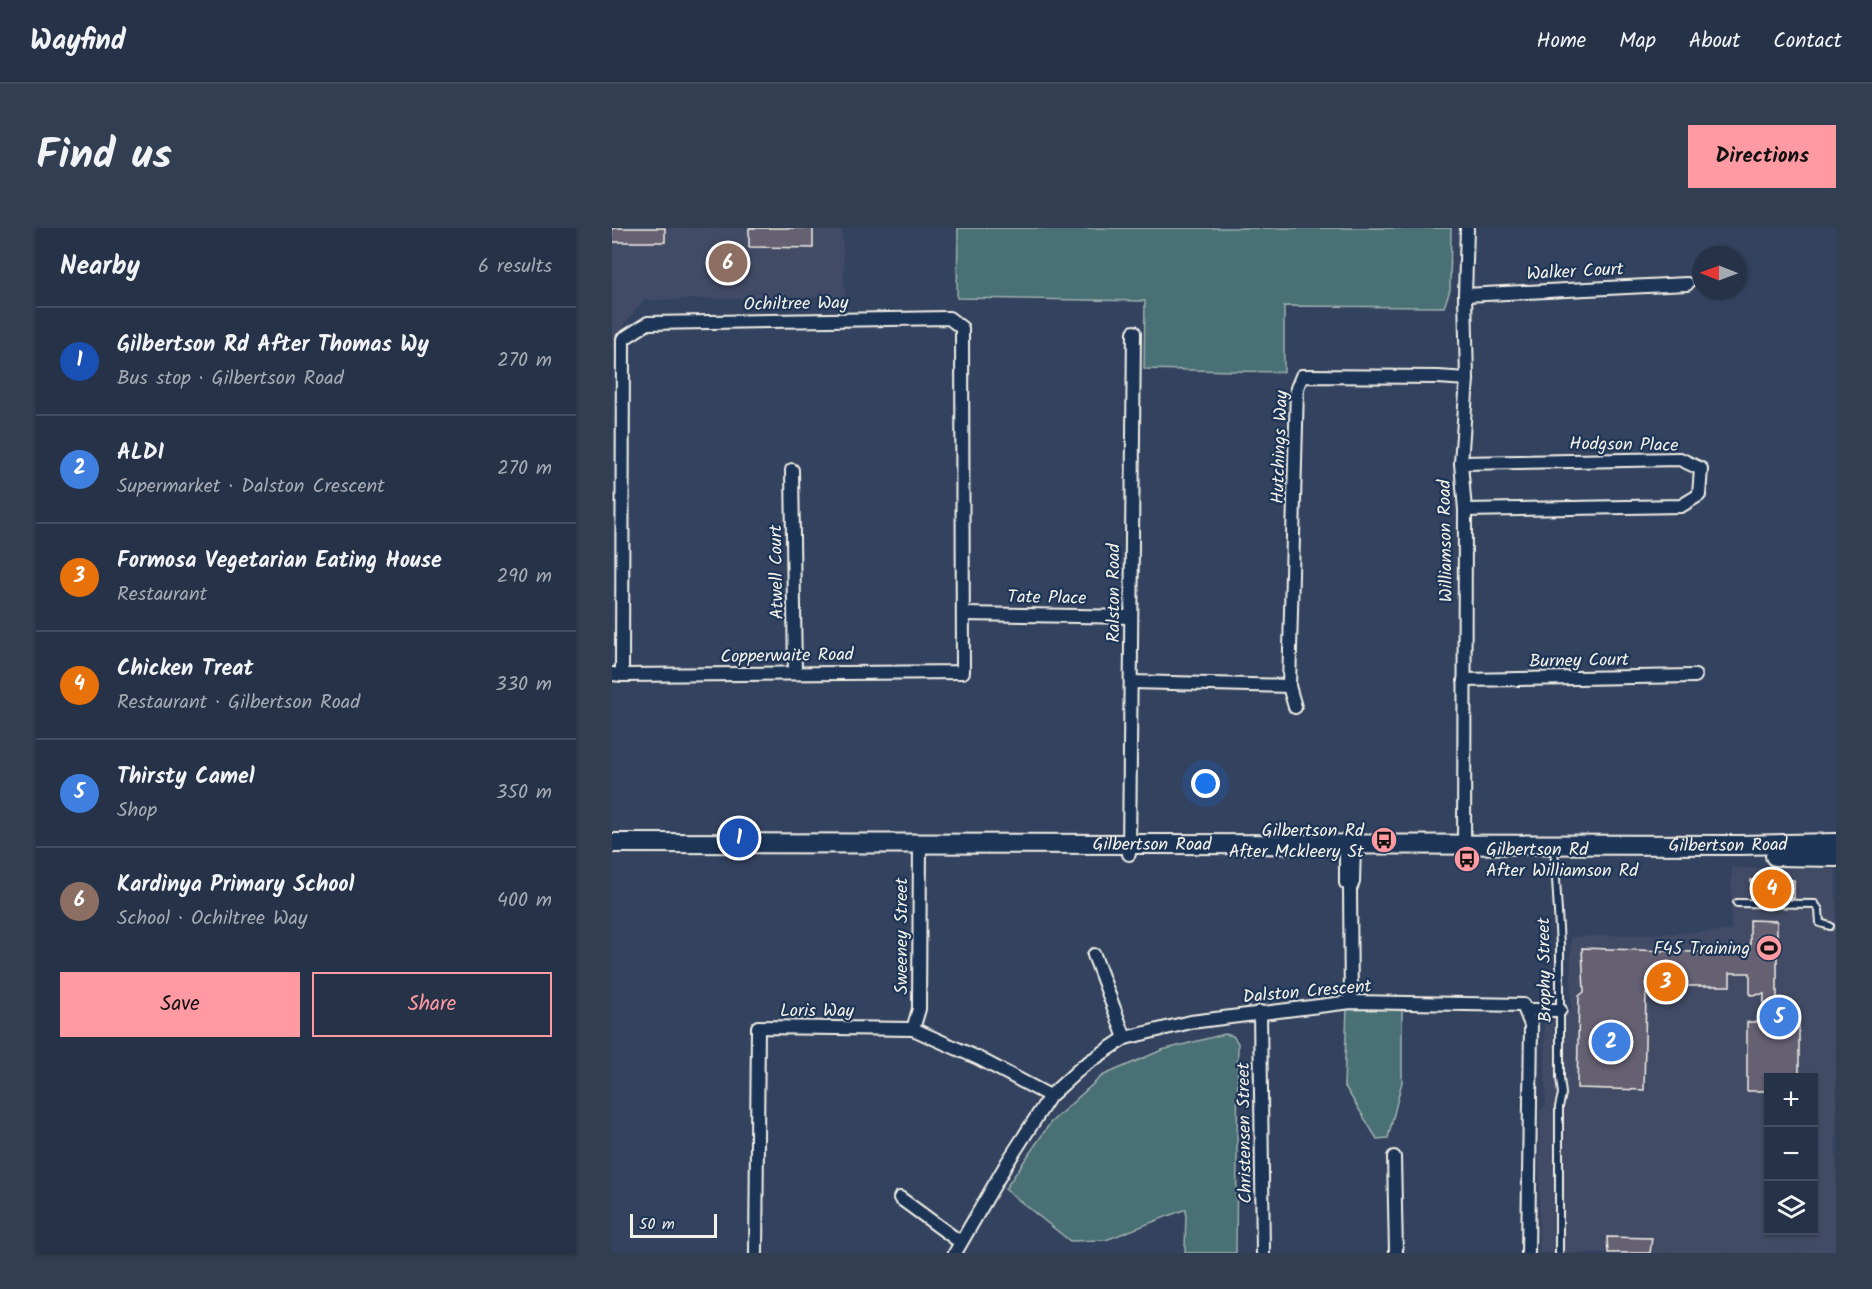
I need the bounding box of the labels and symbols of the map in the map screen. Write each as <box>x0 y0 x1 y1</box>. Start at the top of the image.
pin: 6 <box>708 240 748 285</box>
north arrow <box>1692 246 1746 300</box>
street label: Walker Court <box>1526 255 1625 290</box>
street label: Ochiltree Way <box>743 289 849 320</box>
street label: Hutchings Way <box>1264 389 1297 504</box>
street label: Hodgson Place <box>1569 430 1679 461</box>
street label: Williamson Road <box>1431 478 1462 603</box>
street label: Atwell Court <box>762 523 793 620</box>
street label: Ralston Road <box>1100 542 1129 643</box>
street label: Tate Place <box>1007 583 1087 614</box>
street label: Copperwaite Road <box>720 641 855 672</box>
street label: Burney Court <box>1529 646 1630 677</box>
your location <box>1191 769 1220 798</box>
pin: 1 <box>720 816 758 860</box>
place label: Gilbertson Rd After Mckleery St <box>1229 817 1365 867</box>
bus stop icon: Gilbertson Rd After Mckleery St <box>1369 825 1399 855</box>
street label: Gilbertson Road <box>1092 831 1213 860</box>
street label: Gilbertson Road <box>1668 831 1789 861</box>
place label: Gilbertson Rd After Williamson Rd <box>1486 836 1639 886</box>
bus stop icon: Gilbertson Rd After Williamson Rd <box>1452 844 1482 874</box>
pin: 4 <box>1752 866 1792 912</box>
street label: Sweeney Street <box>888 877 917 994</box>
street label: Brophy Street <box>1530 916 1561 1023</box>
sports icon: F45 Training <box>1754 933 1784 963</box>
place label: F45 Training <box>1653 935 1750 964</box>
pin: 3 <box>1646 960 1686 1005</box>
street label: Dalston Crescent <box>1241 972 1374 1013</box>
pin: 5 <box>1760 994 1798 1040</box>
street label: Loris Way <box>780 997 855 1026</box>
pin: 2 <box>1592 1020 1630 1064</box>
street label: Christensen Street <box>1230 1061 1261 1204</box>
scale bar <box>630 1211 717 1238</box>

